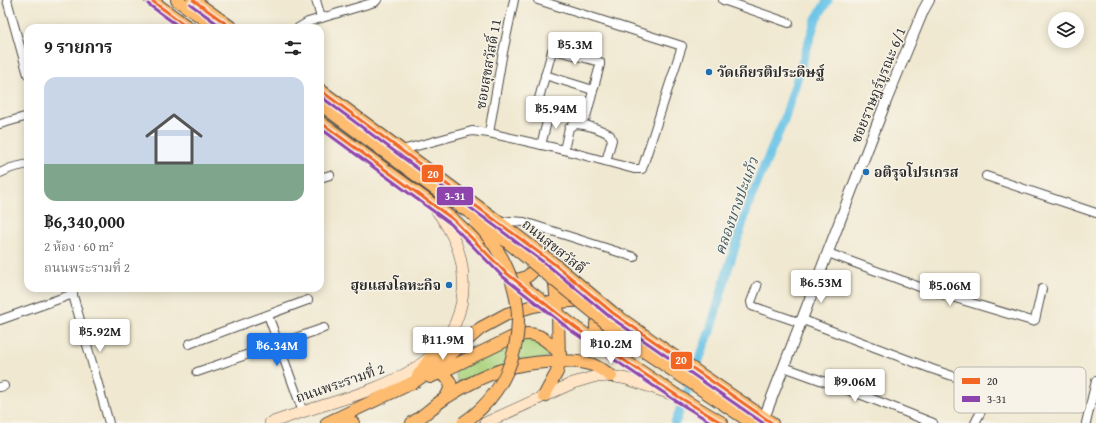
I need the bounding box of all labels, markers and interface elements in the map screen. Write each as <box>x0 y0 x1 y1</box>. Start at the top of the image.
map controls <box>1048 12 1084 48</box>
button: layers <box>1048 12 1084 48</box>
street label: ซอยสุขสวัสดิ์ 11 <box>470 17 506 111</box>
street label: ซอยราษฎร์บูรณะ 6/1 <box>846 24 910 146</box>
pin: ฿5.3M <box>547 32 603 66</box>
text: 9 รายการ <box>44 34 113 59</box>
text: ฿5.3M <box>557 35 593 54</box>
icon: filters <box>282 37 304 59</box>
place label: วัดเกียรติประดิษฐ์ <box>717 62 825 82</box>
marker: วัดเกียรติประดิษฐ์ <box>704 67 714 77</box>
pin: ฿5.94M <box>523 96 589 130</box>
text: ฿5.94M <box>535 99 577 118</box>
icon: home <box>138 103 210 175</box>
water label: คลองบางปะแก้ว <box>709 153 764 258</box>
place label: อติรุจโปรเกรส <box>874 162 959 182</box>
line badge: 20 <box>421 164 444 183</box>
text: 20 <box>427 166 439 182</box>
marker: อติรุจโปรเกรส <box>861 167 871 177</box>
line badge: 3-31 <box>436 186 474 206</box>
text: 3-31 <box>444 188 466 204</box>
text: ฿6,340,000 <box>44 209 125 234</box>
street label: ถนนสุขสวัสดิ์ <box>518 214 591 279</box>
text: 2 ห้อง · 60 m² <box>44 237 114 256</box>
text: ถนนพระรามที่ 2 <box>44 258 130 277</box>
pin: ฿6.53M <box>788 270 854 304</box>
text: ฿6.53M <box>800 273 842 292</box>
pin: ฿5.06M <box>917 273 983 307</box>
place label: ฮุยแสงโลหะกิจ <box>350 275 441 295</box>
text: ฿5.06M <box>929 276 971 295</box>
marker: ฮุยแสงโลหะกิจ <box>444 280 454 290</box>
pin: ฿5.92M <box>67 319 133 353</box>
text: ฿5.92M <box>79 322 121 341</box>
pin: ฿11.9M <box>410 327 476 361</box>
text: ฿11.9M <box>422 330 464 349</box>
pin: ฿10.2M <box>578 331 644 365</box>
pin: ฿6.34M <box>244 333 310 367</box>
text: ฿10.2M <box>590 334 632 353</box>
text: ฿6.34M <box>256 336 298 355</box>
line badge: 20 <box>670 351 693 370</box>
text: 20 <box>675 352 687 368</box>
street label: ถนนพระรามที่ 2 <box>293 358 387 408</box>
legend <box>954 367 1086 413</box>
pin: ฿9.06M <box>822 369 888 403</box>
text: ฿9.06M <box>834 372 876 391</box>
text: 20 <box>987 373 998 389</box>
text: 3-31 <box>987 391 1007 407</box>

